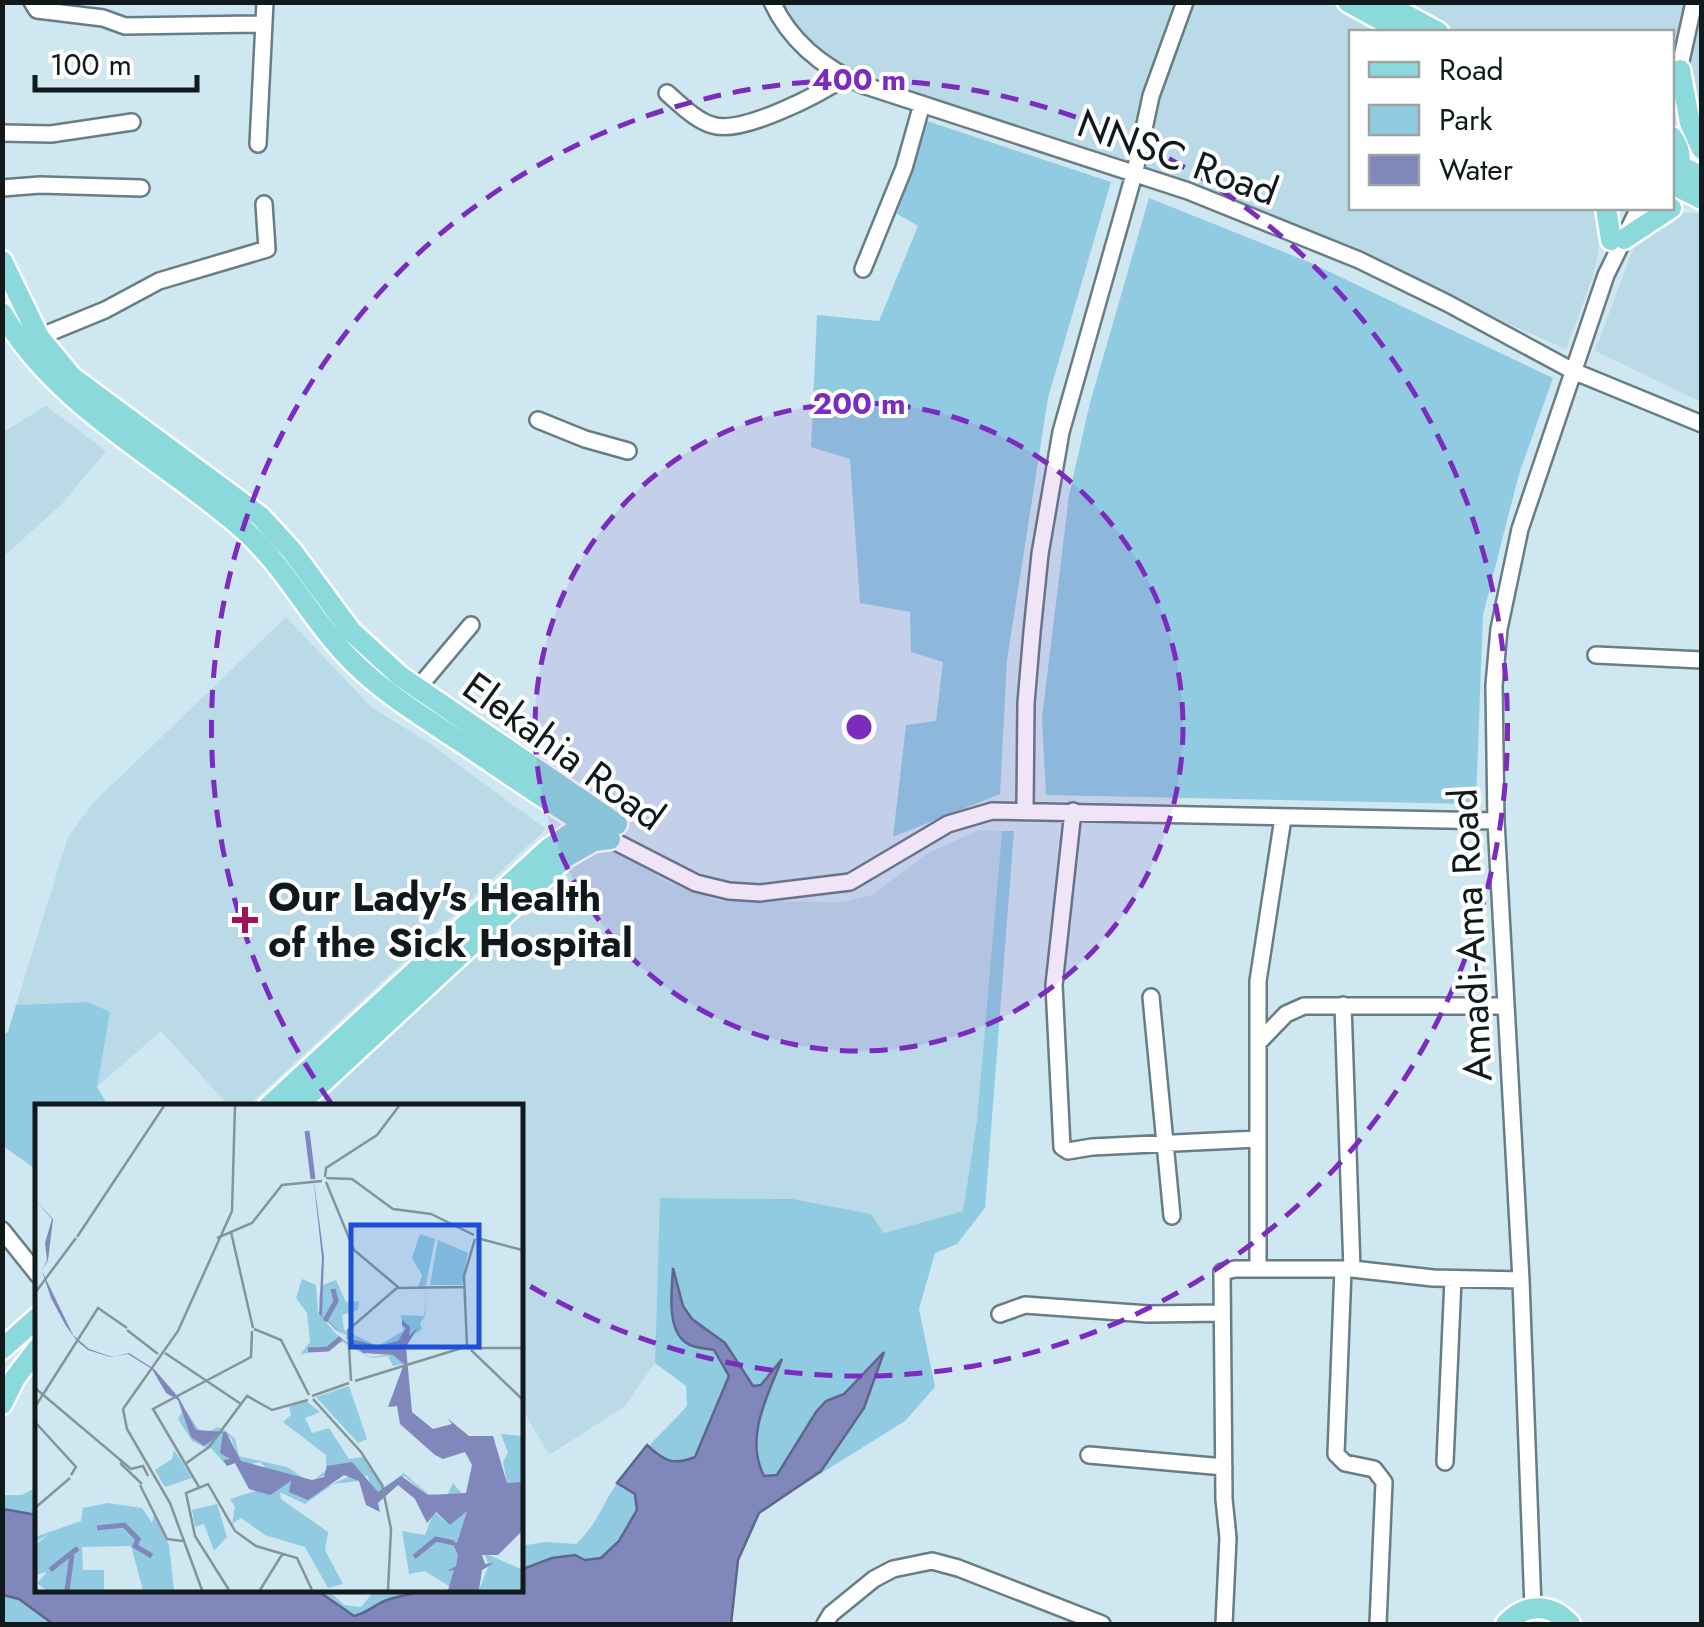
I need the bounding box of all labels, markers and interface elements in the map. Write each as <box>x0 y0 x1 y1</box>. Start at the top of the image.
scale bar <box>35 30 198 92</box>
legend <box>1349 30 1674 210</box>
text: 100 m <box>50 43 132 86</box>
text: Road <box>1439 48 1504 91</box>
text: 400 m <box>812 58 906 101</box>
street label: NNSC Road <box>1070 94 1286 220</box>
text: Park <box>1439 98 1493 141</box>
text: Water <box>1439 148 1514 191</box>
text: 200 m <box>813 382 906 425</box>
street label: Elekahia Road <box>451 658 677 844</box>
centre of rings <box>841 709 877 745</box>
street label: Amadi-Ama Road <box>1433 787 1507 1083</box>
place label: Our Lady's Health of the Sick Hospital <box>268 868 633 972</box>
marker: Our Lady's Health of the Sick Hospital <box>232 907 258 933</box>
inset map <box>35 1104 522 1592</box>

